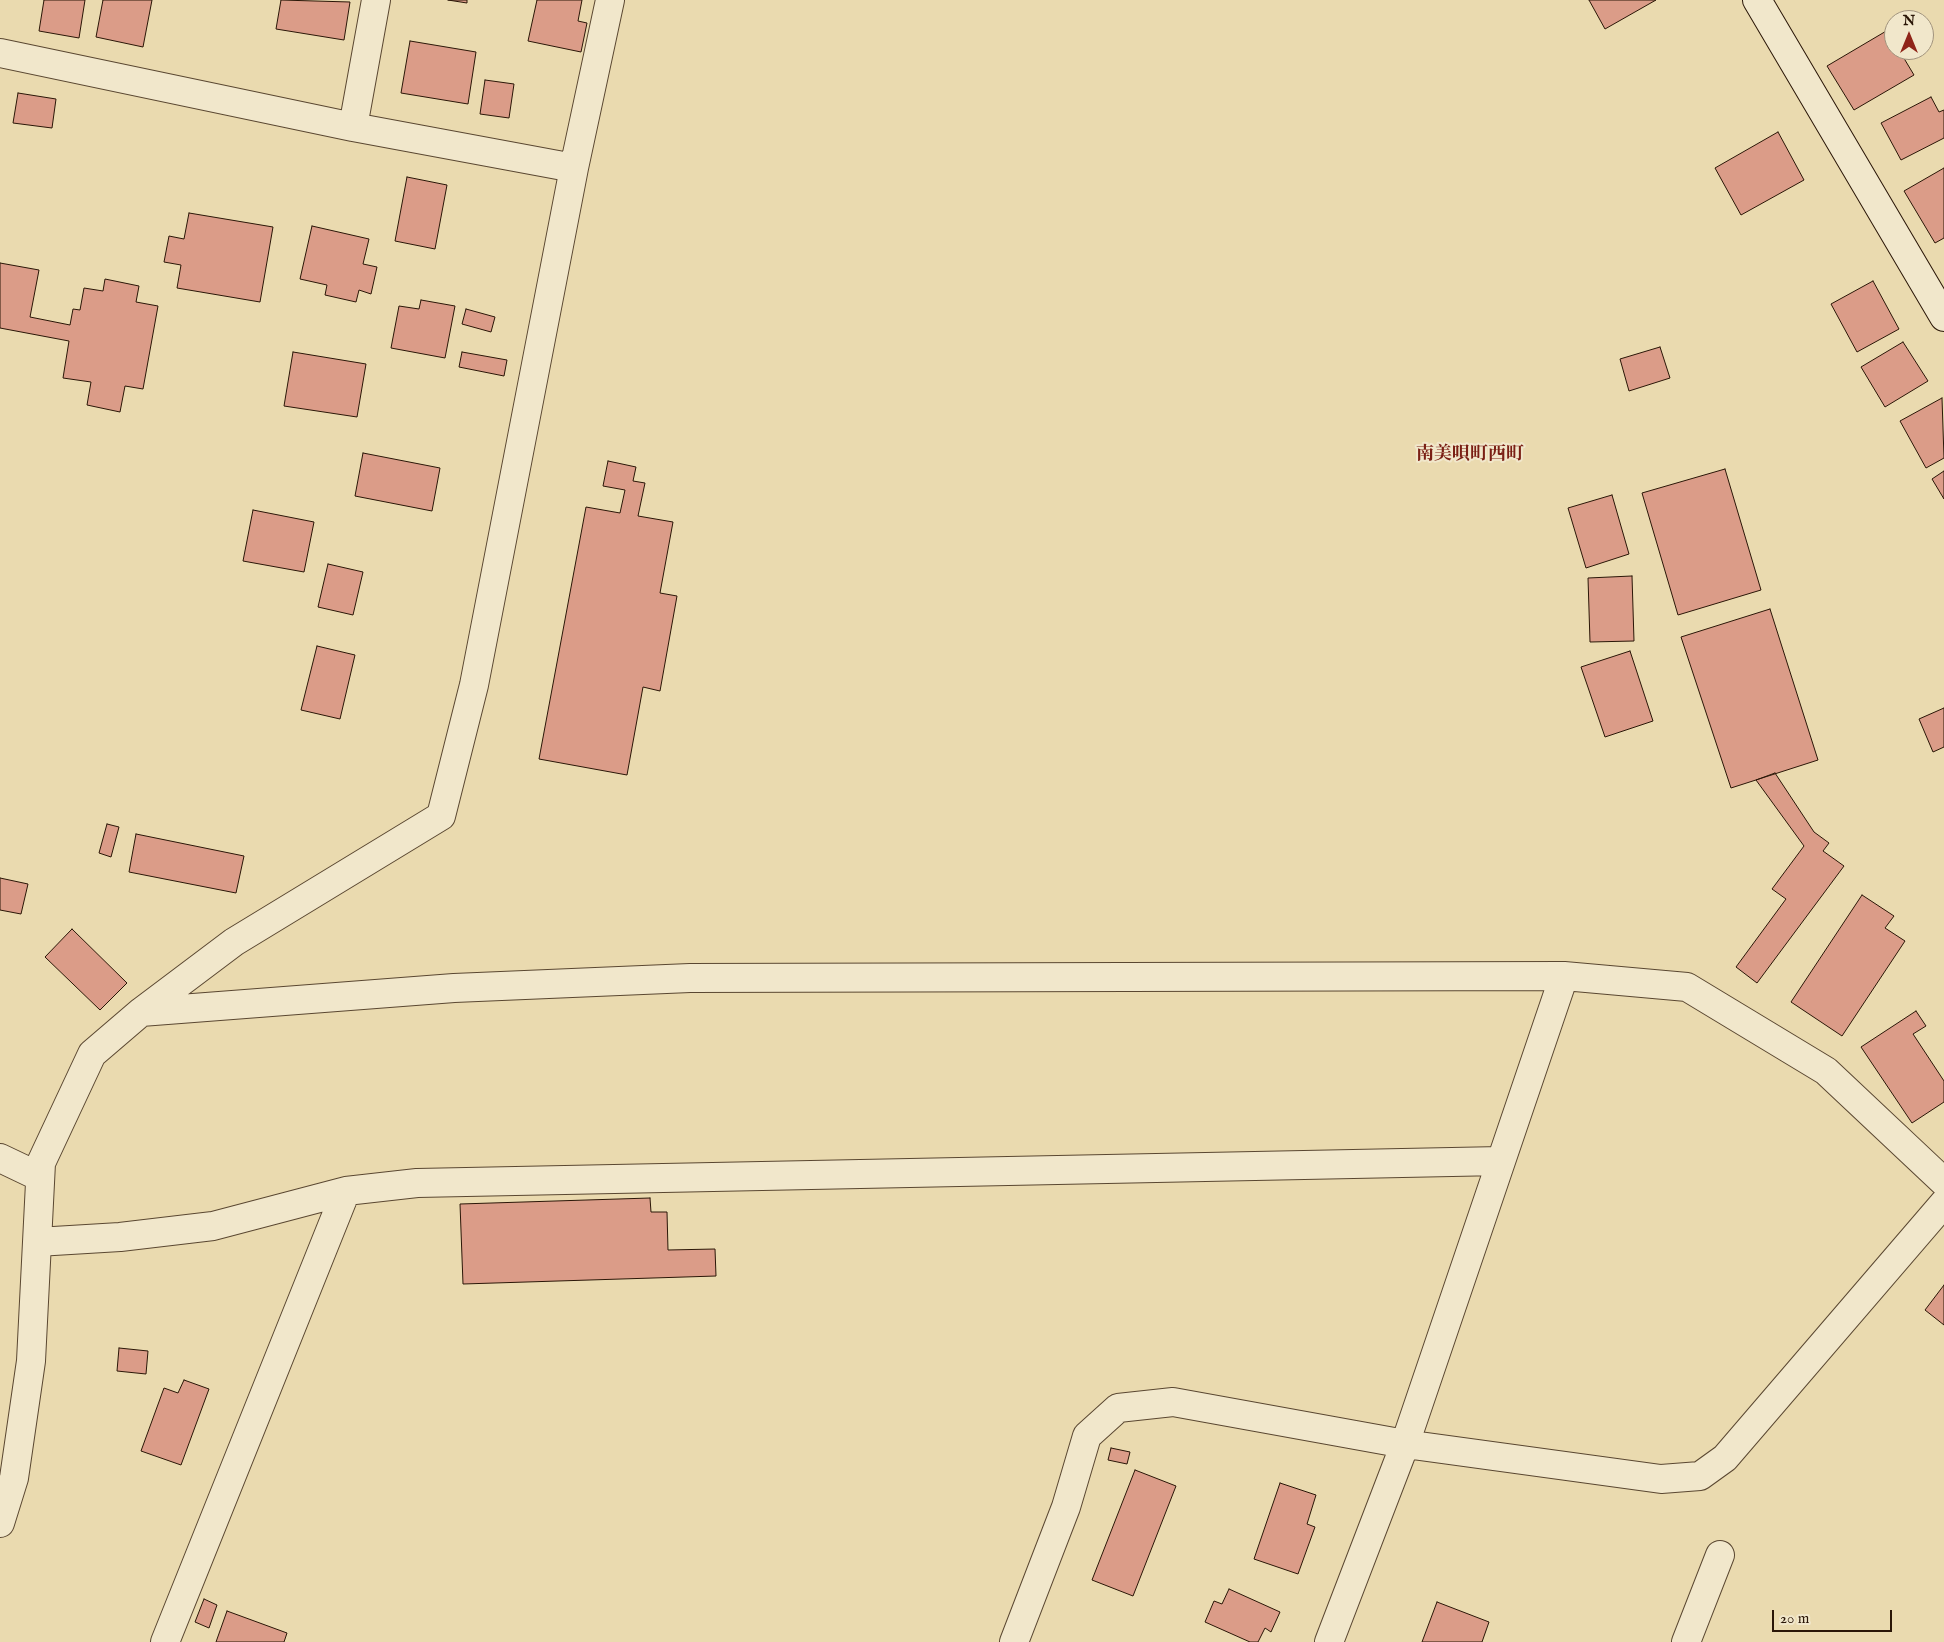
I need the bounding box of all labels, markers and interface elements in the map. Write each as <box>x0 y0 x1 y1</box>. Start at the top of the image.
north arrow <box>1884 10 1934 60</box>
text: N <box>1903 12 1915 30</box>
district label: 南美唄町西町 <box>1416 444 1524 466</box>
scale bar <box>1774 1600 1894 1632</box>
text: 20 m <box>1780 1609 1809 1628</box>

